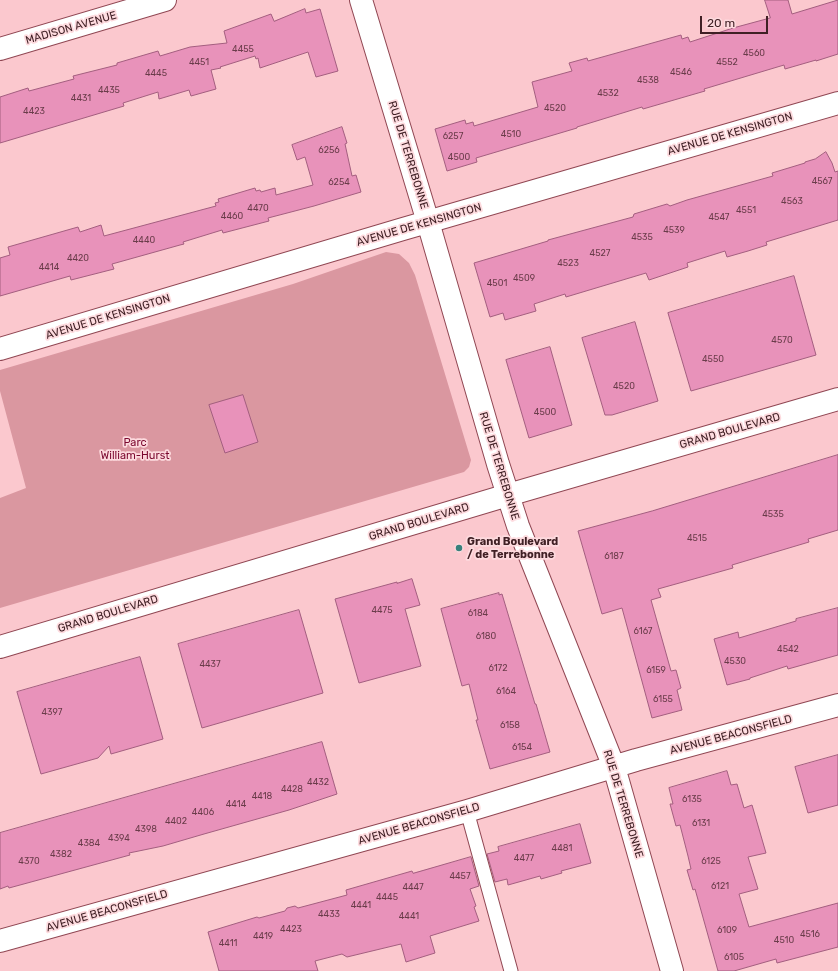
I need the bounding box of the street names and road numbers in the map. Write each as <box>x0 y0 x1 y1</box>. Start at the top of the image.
street label: MADISON AVENUE <box>24 9 118 47</box>
street label: RUE DE TERREBONNE <box>385 99 431 211</box>
street label: AVENUE DE KENSINGTON <box>666 110 794 158</box>
street label: AVENUE DE KENSINGTON <box>355 201 483 249</box>
street label: AVENUE DE KENSINGTON <box>44 292 172 342</box>
street label: RUE DE TERREBONNE <box>476 410 522 522</box>
street label: GRAND BOULEVARD <box>678 410 782 452</box>
street label: GRAND BOULEVARD <box>367 500 471 544</box>
street label: GRAND BOULEVARD <box>56 592 160 636</box>
street label: AVENUE BEACONSFIELD <box>669 712 793 758</box>
street label: RUE DE TERREBONNE <box>600 748 646 860</box>
street label: AVENUE BEACONSFIELD <box>357 800 481 848</box>
street label: AVENUE BEACONSFIELD <box>45 887 169 935</box>

